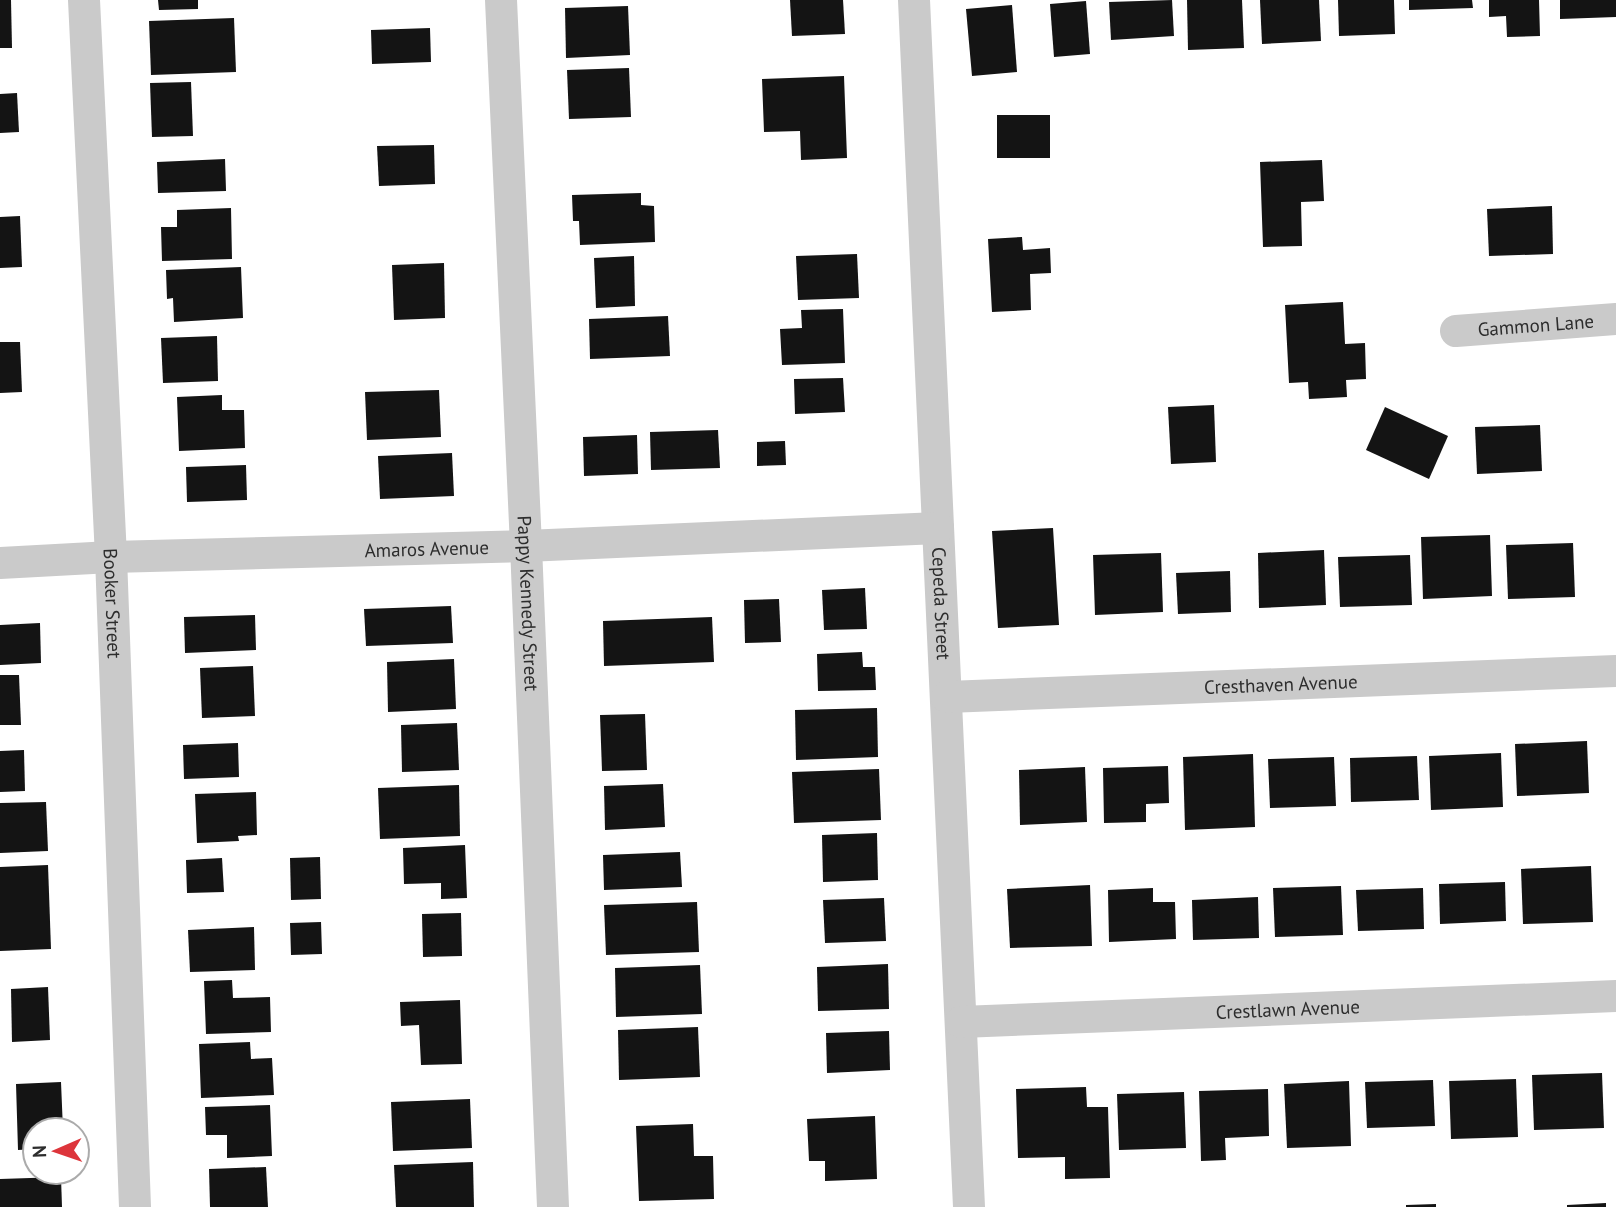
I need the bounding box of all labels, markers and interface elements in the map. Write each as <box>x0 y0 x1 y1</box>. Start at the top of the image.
street label: Gammon Lane <box>1477 309 1595 341</box>
street label: Pappy Kennedy Street <box>513 515 544 692</box>
street label: Amaros Avenue <box>364 535 489 562</box>
street label: Cepeda Street <box>927 546 956 661</box>
street label: Booker Street <box>99 548 127 659</box>
street label: Cresthaven Avenue <box>1203 669 1358 699</box>
street label: Crestlawn Avenue <box>1215 994 1360 1024</box>
north arrow <box>21 1116 91 1186</box>
text: N <box>27 1145 51 1158</box>

